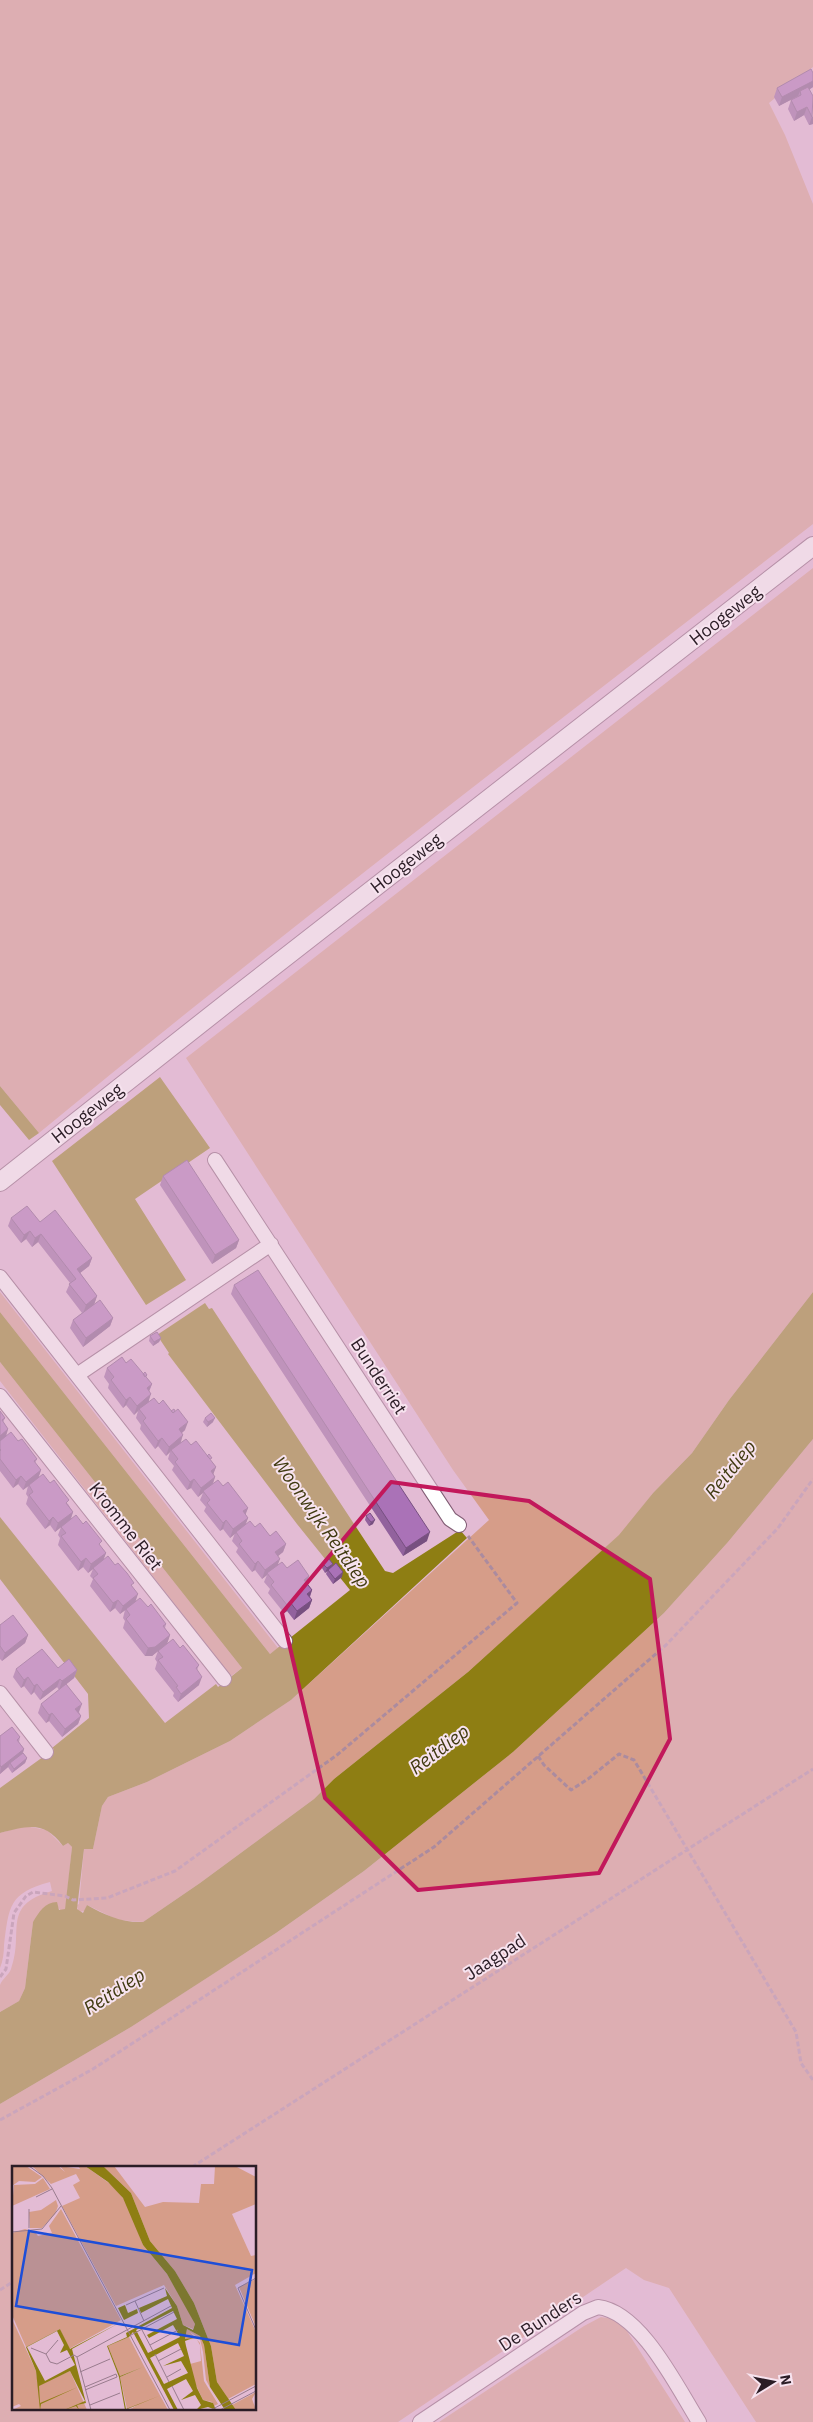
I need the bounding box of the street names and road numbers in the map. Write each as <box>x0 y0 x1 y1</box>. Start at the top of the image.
street label: Hoogeweg <box>684 579 766 650</box>
street label: Hoogeweg <box>365 827 447 898</box>
street label: Hoogeweg <box>46 1077 128 1148</box>
street label: Bunderriet <box>346 1333 412 1419</box>
street label: Kromme Riet <box>84 1477 168 1575</box>
street label: Jaagpad <box>460 1929 530 1985</box>
street label: De Bunders <box>494 2286 586 2356</box>

